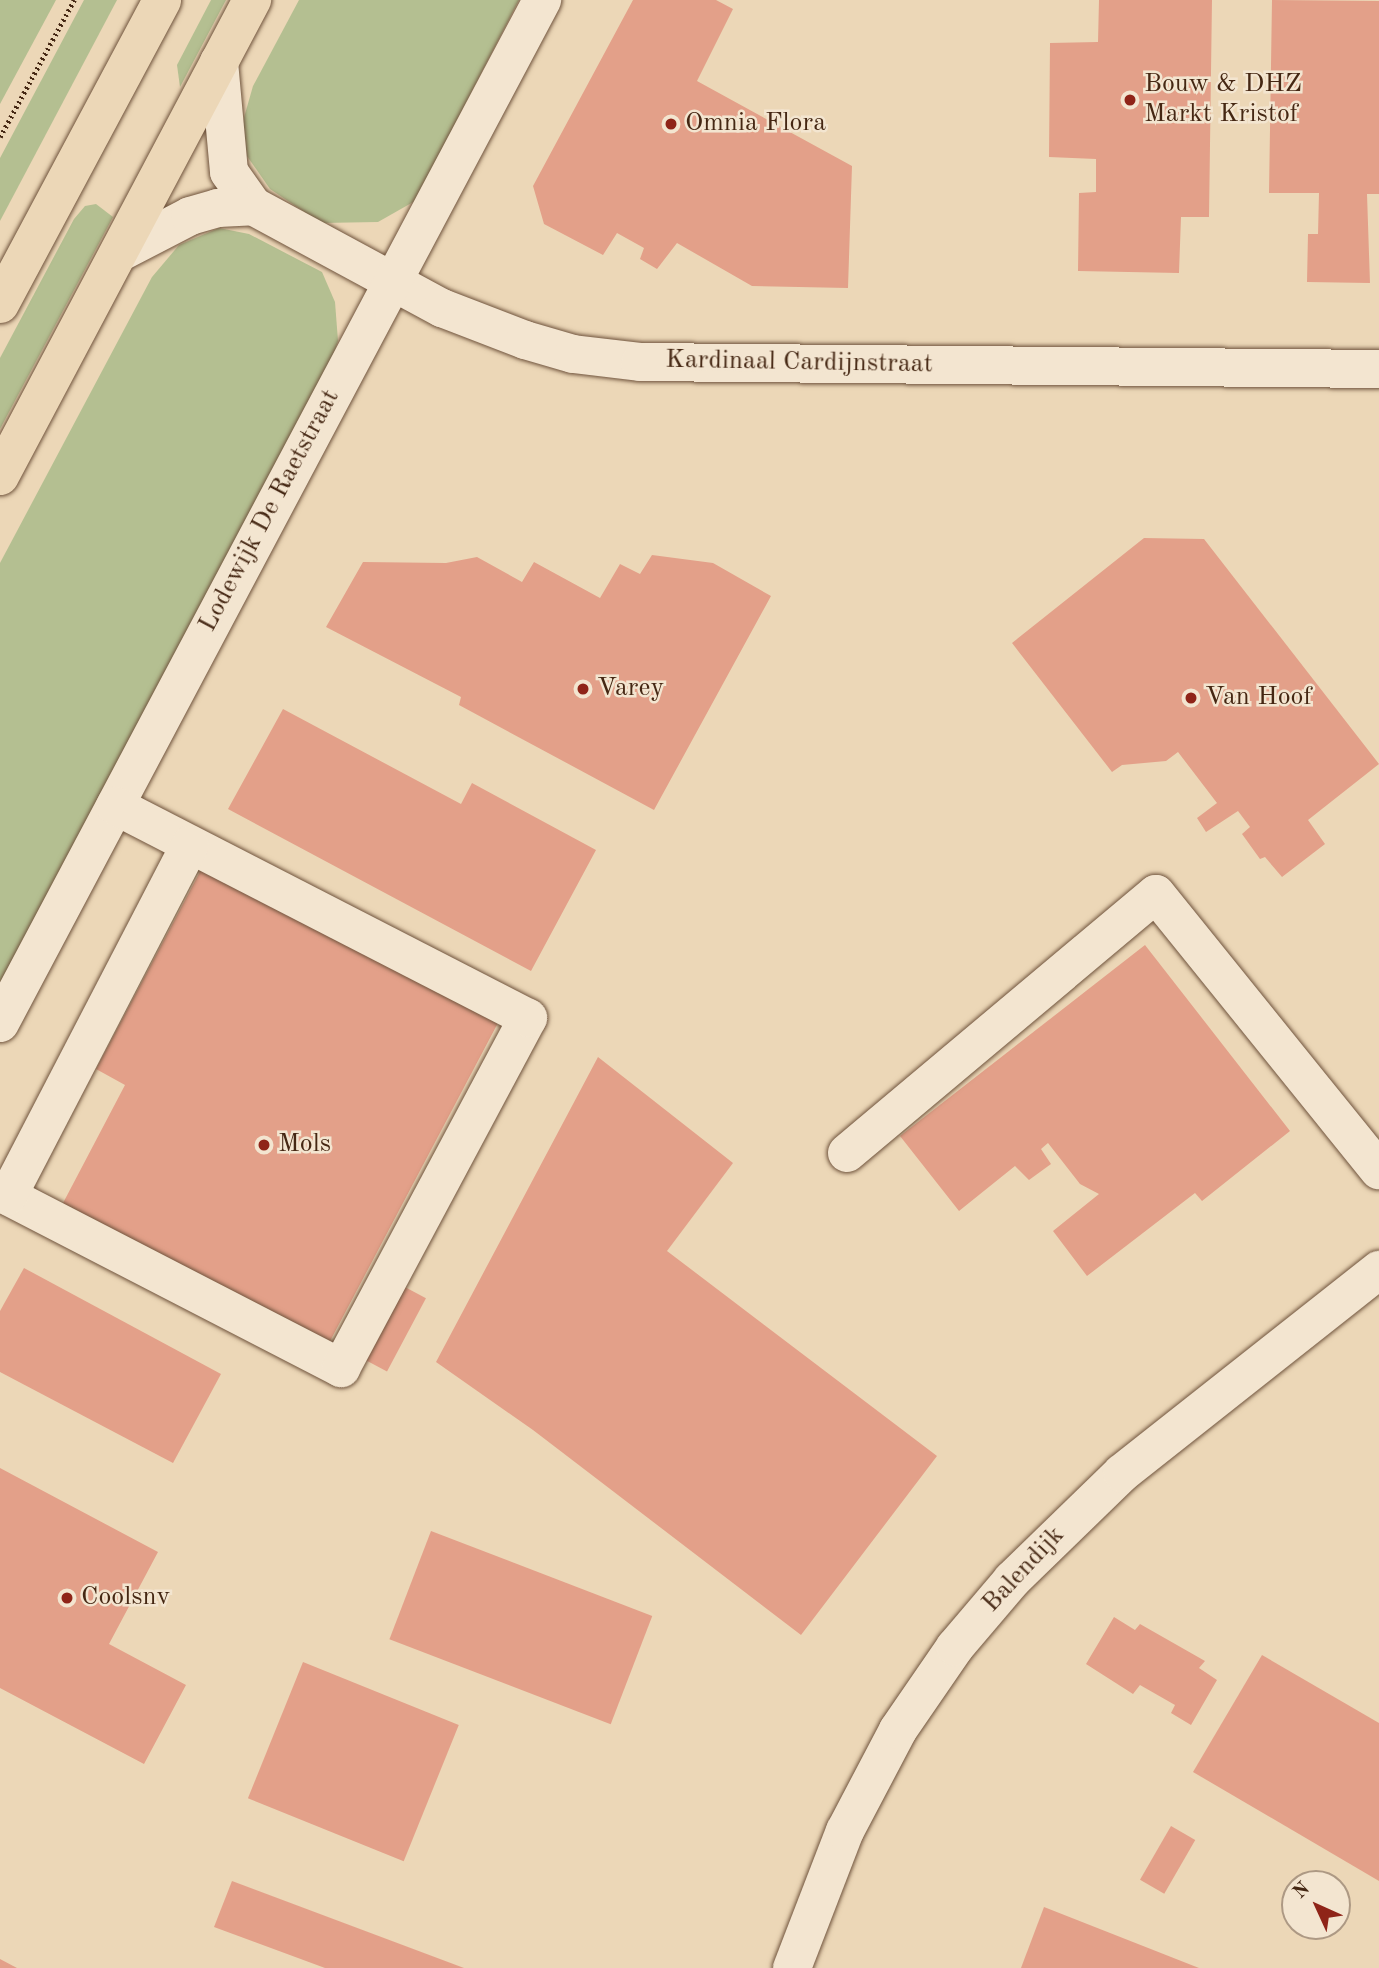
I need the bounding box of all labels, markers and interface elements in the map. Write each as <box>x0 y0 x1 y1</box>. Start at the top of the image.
place label: Bouw & DHZ Markt Kristof <box>1144 69 1302 130</box>
marker: Bouw & DHZ Markt Kristof <box>1122 92 1138 108</box>
place label: Omnia Flora <box>685 108 826 140</box>
marker: Omnia Flora <box>663 116 679 132</box>
street label: Kardinaal Cardijnstraat <box>665 345 933 381</box>
street label: Lodewijk De Raetstraat <box>193 384 347 638</box>
place label: Varey <box>597 673 664 705</box>
marker: Varey <box>575 681 591 697</box>
place label: Van Hoof <box>1205 682 1312 714</box>
marker: Van Hoof <box>1183 690 1199 706</box>
place label: Mols <box>278 1129 331 1161</box>
marker: Mols <box>256 1137 272 1153</box>
street label: Balendijk <box>976 1521 1072 1619</box>
place label: Coolsnv <box>81 1582 170 1614</box>
marker: Coolsnv <box>59 1590 75 1606</box>
north arrow <box>1281 1870 1351 1940</box>
text: N <box>1290 1879 1314 1903</box>

